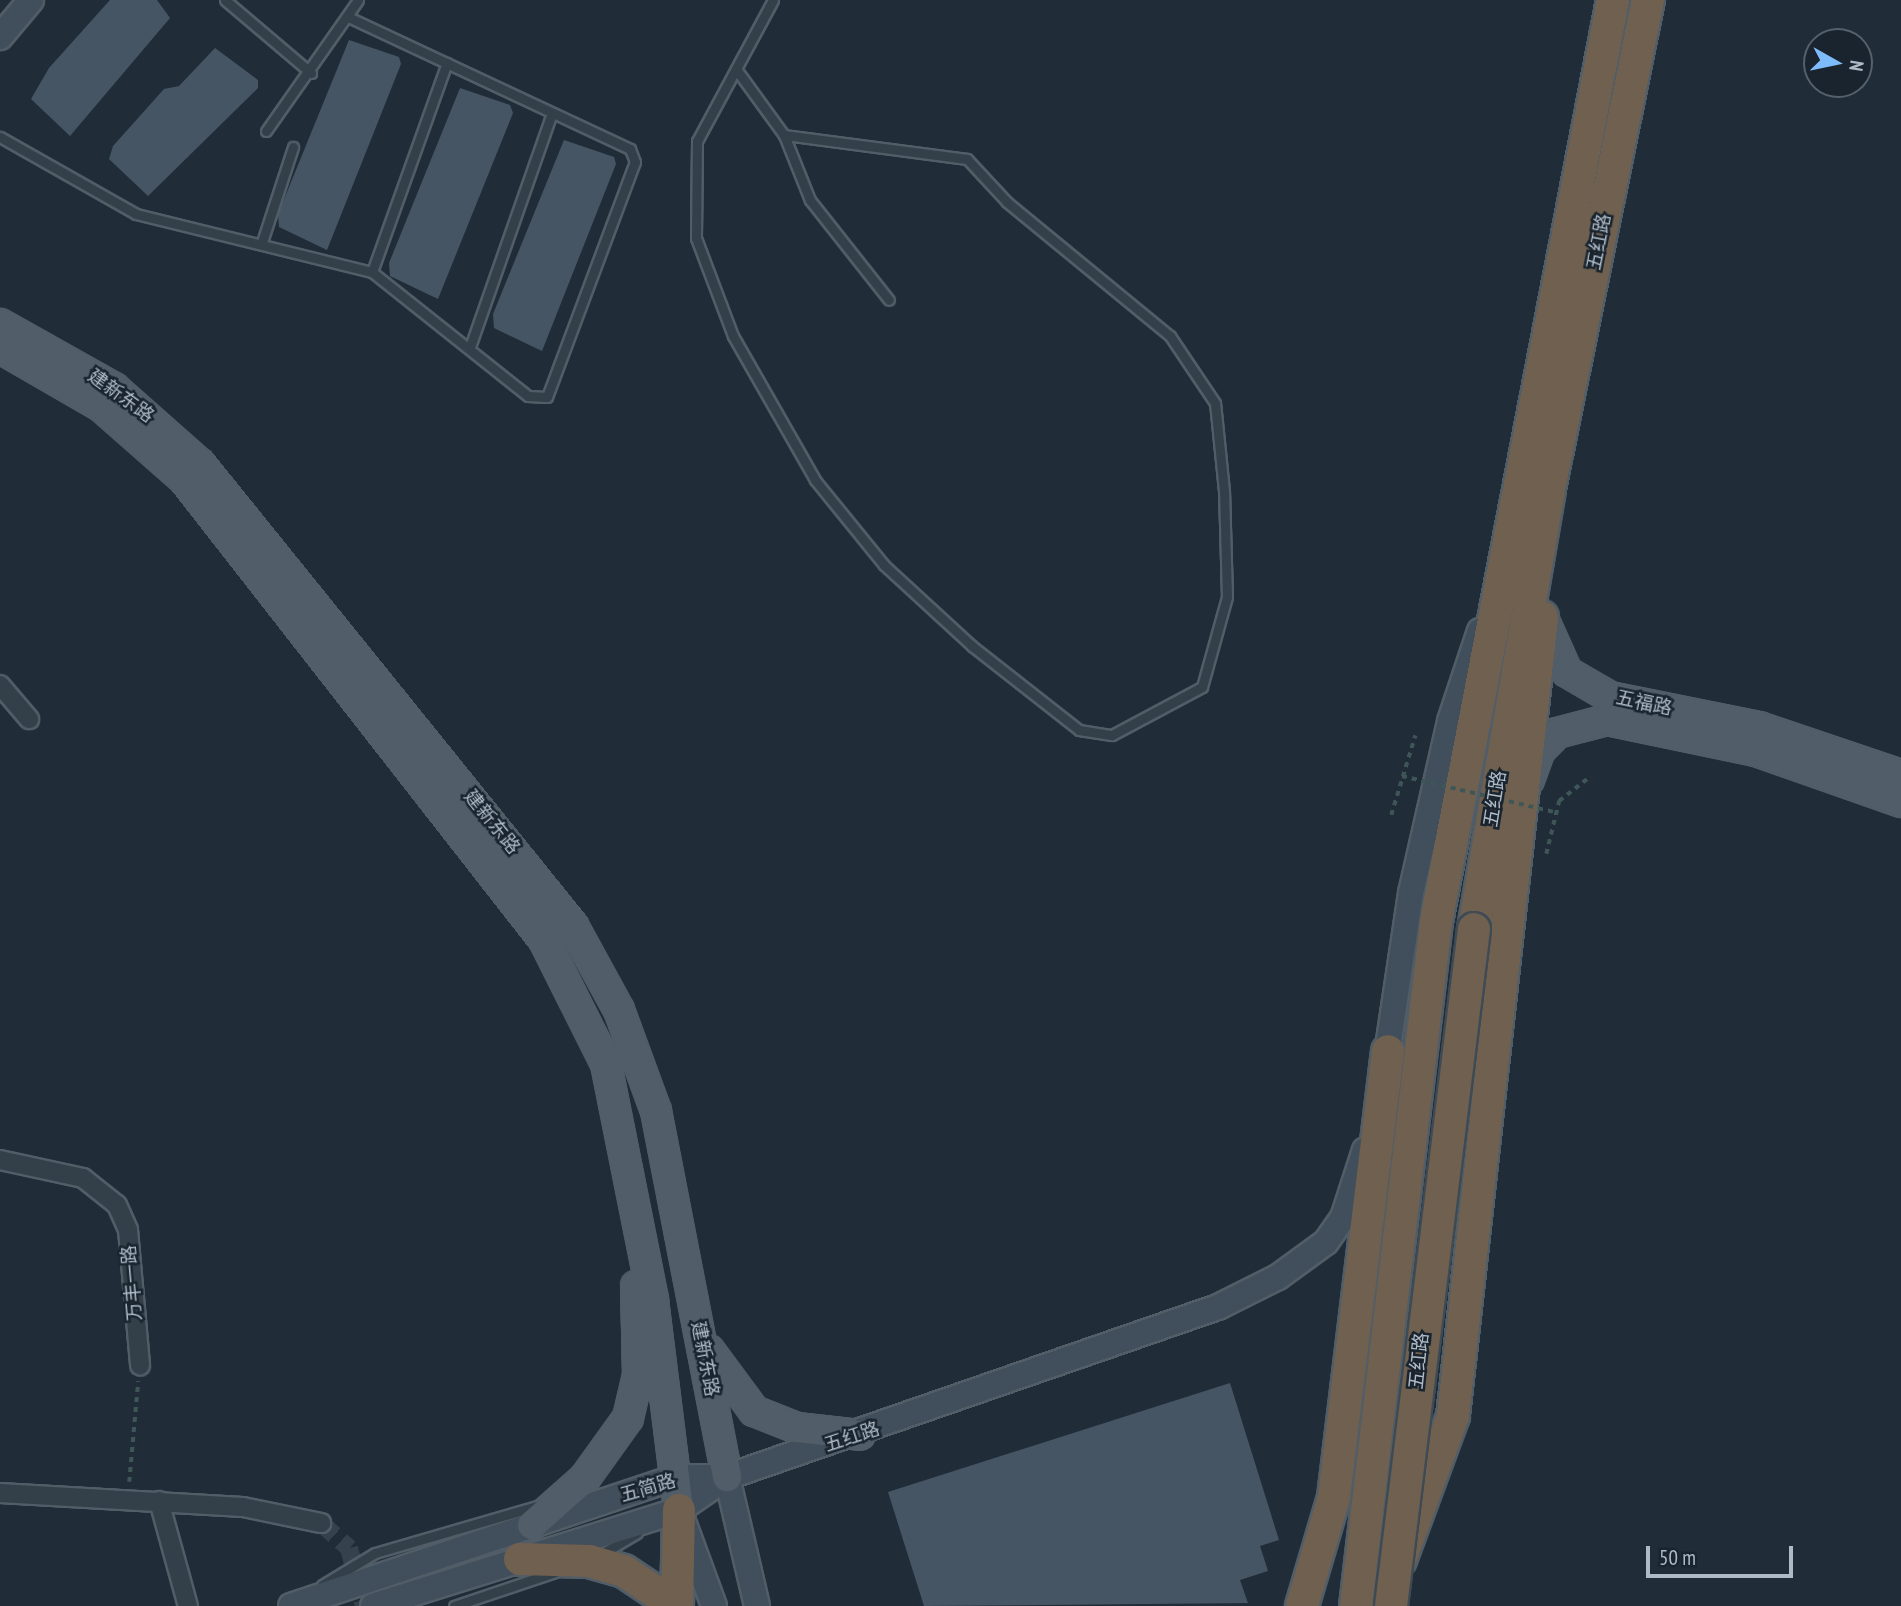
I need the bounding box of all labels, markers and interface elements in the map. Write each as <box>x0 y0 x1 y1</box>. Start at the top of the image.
north arrow <box>1803 28 1873 98</box>
text: N <box>1844 59 1869 73</box>
street label: 五红路 <box>1582 212 1616 272</box>
street label: 建新东路 <box>84 364 158 428</box>
street label: 五福路 <box>1614 686 1674 720</box>
street label: 五红路 <box>1479 769 1511 829</box>
street label: 建新东路 <box>459 785 525 859</box>
street label: 万丰一路 <box>117 1244 147 1322</box>
street label: 建新东路 <box>687 1320 723 1398</box>
street label: 五红路 <box>1405 1331 1433 1391</box>
street label: 五红路 <box>821 1417 883 1457</box>
street label: 五简路 <box>617 1469 679 1507</box>
scale bar <box>1649 1532 1796 1576</box>
text: 50 m <box>1659 1544 1696 1571</box>

